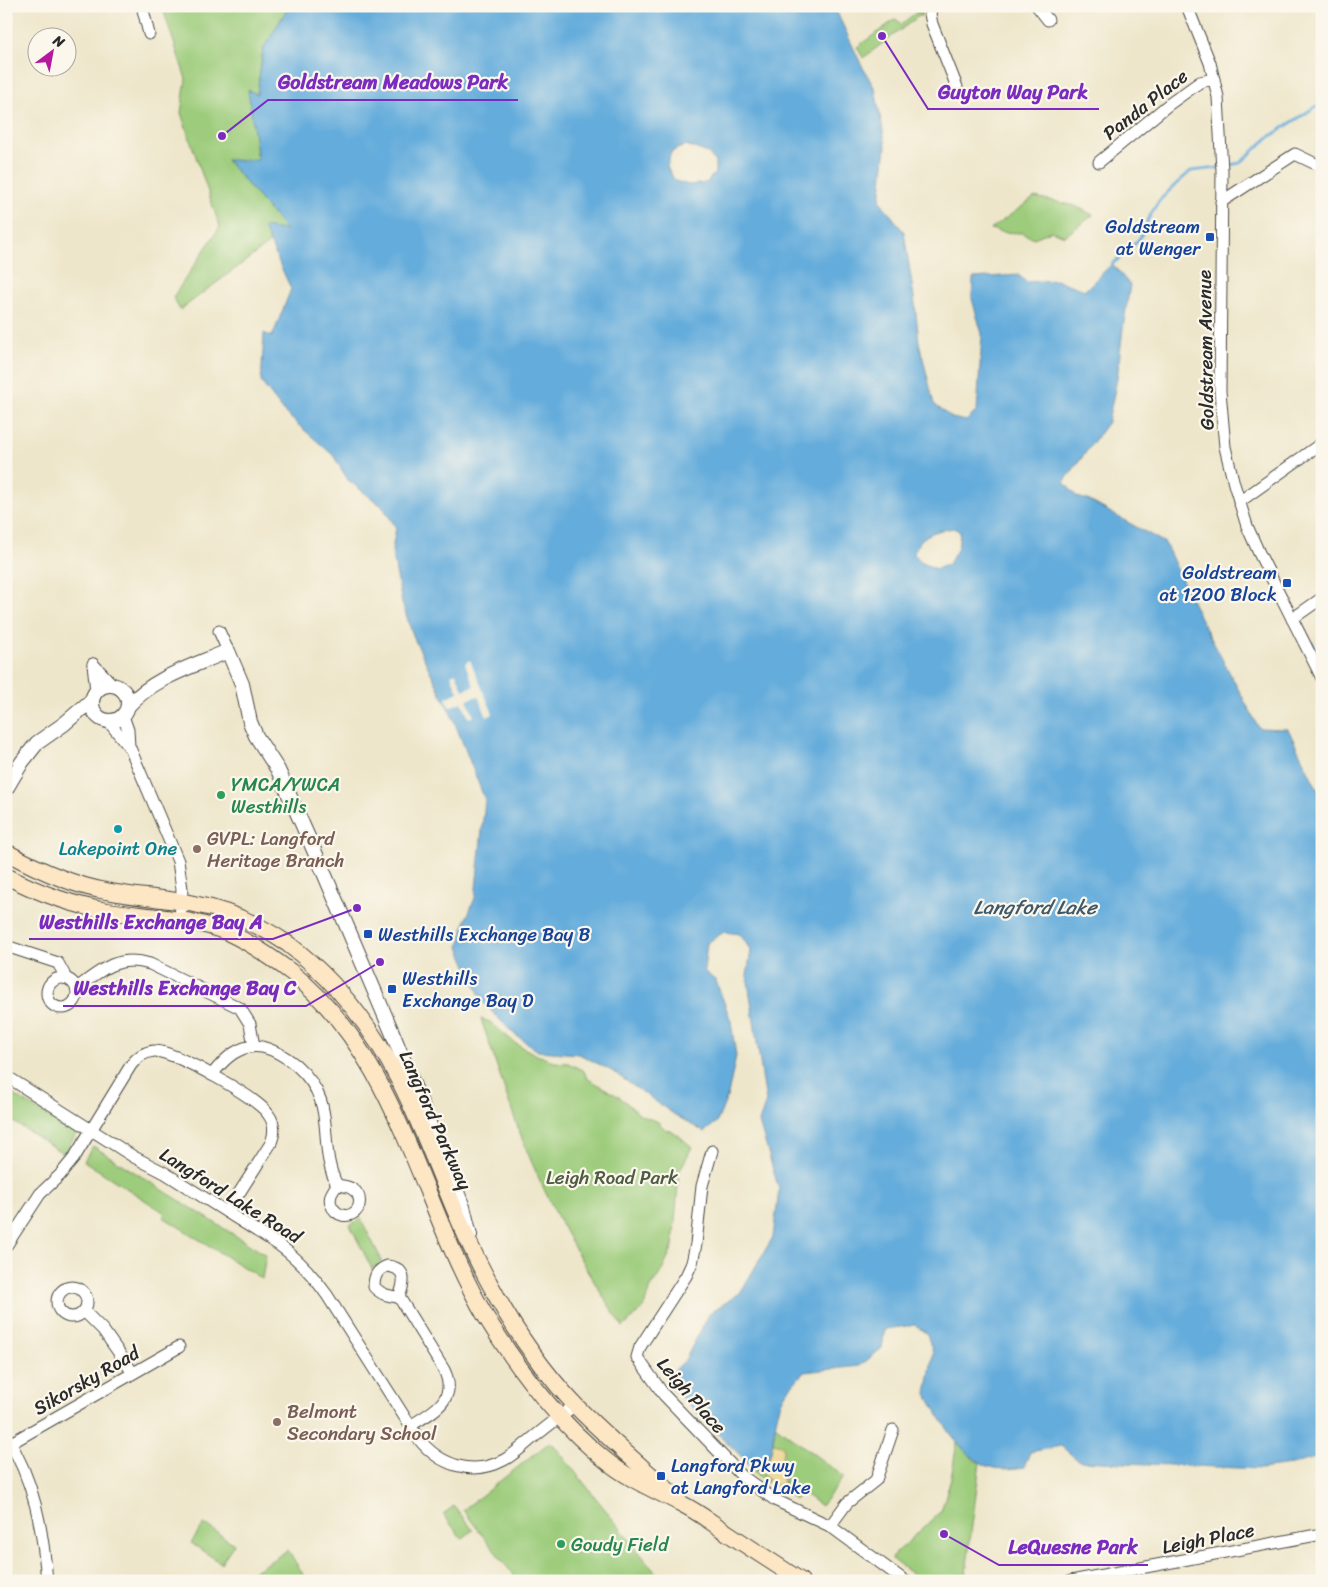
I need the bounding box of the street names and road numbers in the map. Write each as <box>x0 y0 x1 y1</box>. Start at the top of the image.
street label: Panda Place <box>1095 60 1196 149</box>
street label: Goldstream Avenue <box>1188 270 1223 430</box>
street label: Langford Parkway <box>390 1045 481 1196</box>
street label: Langford Lake Road <box>153 1138 310 1254</box>
street label: Sikorsky Road <box>27 1336 147 1424</box>
street label: Leigh Place <box>648 1349 735 1442</box>
street label: Leigh Place <box>1159 1513 1257 1564</box>

